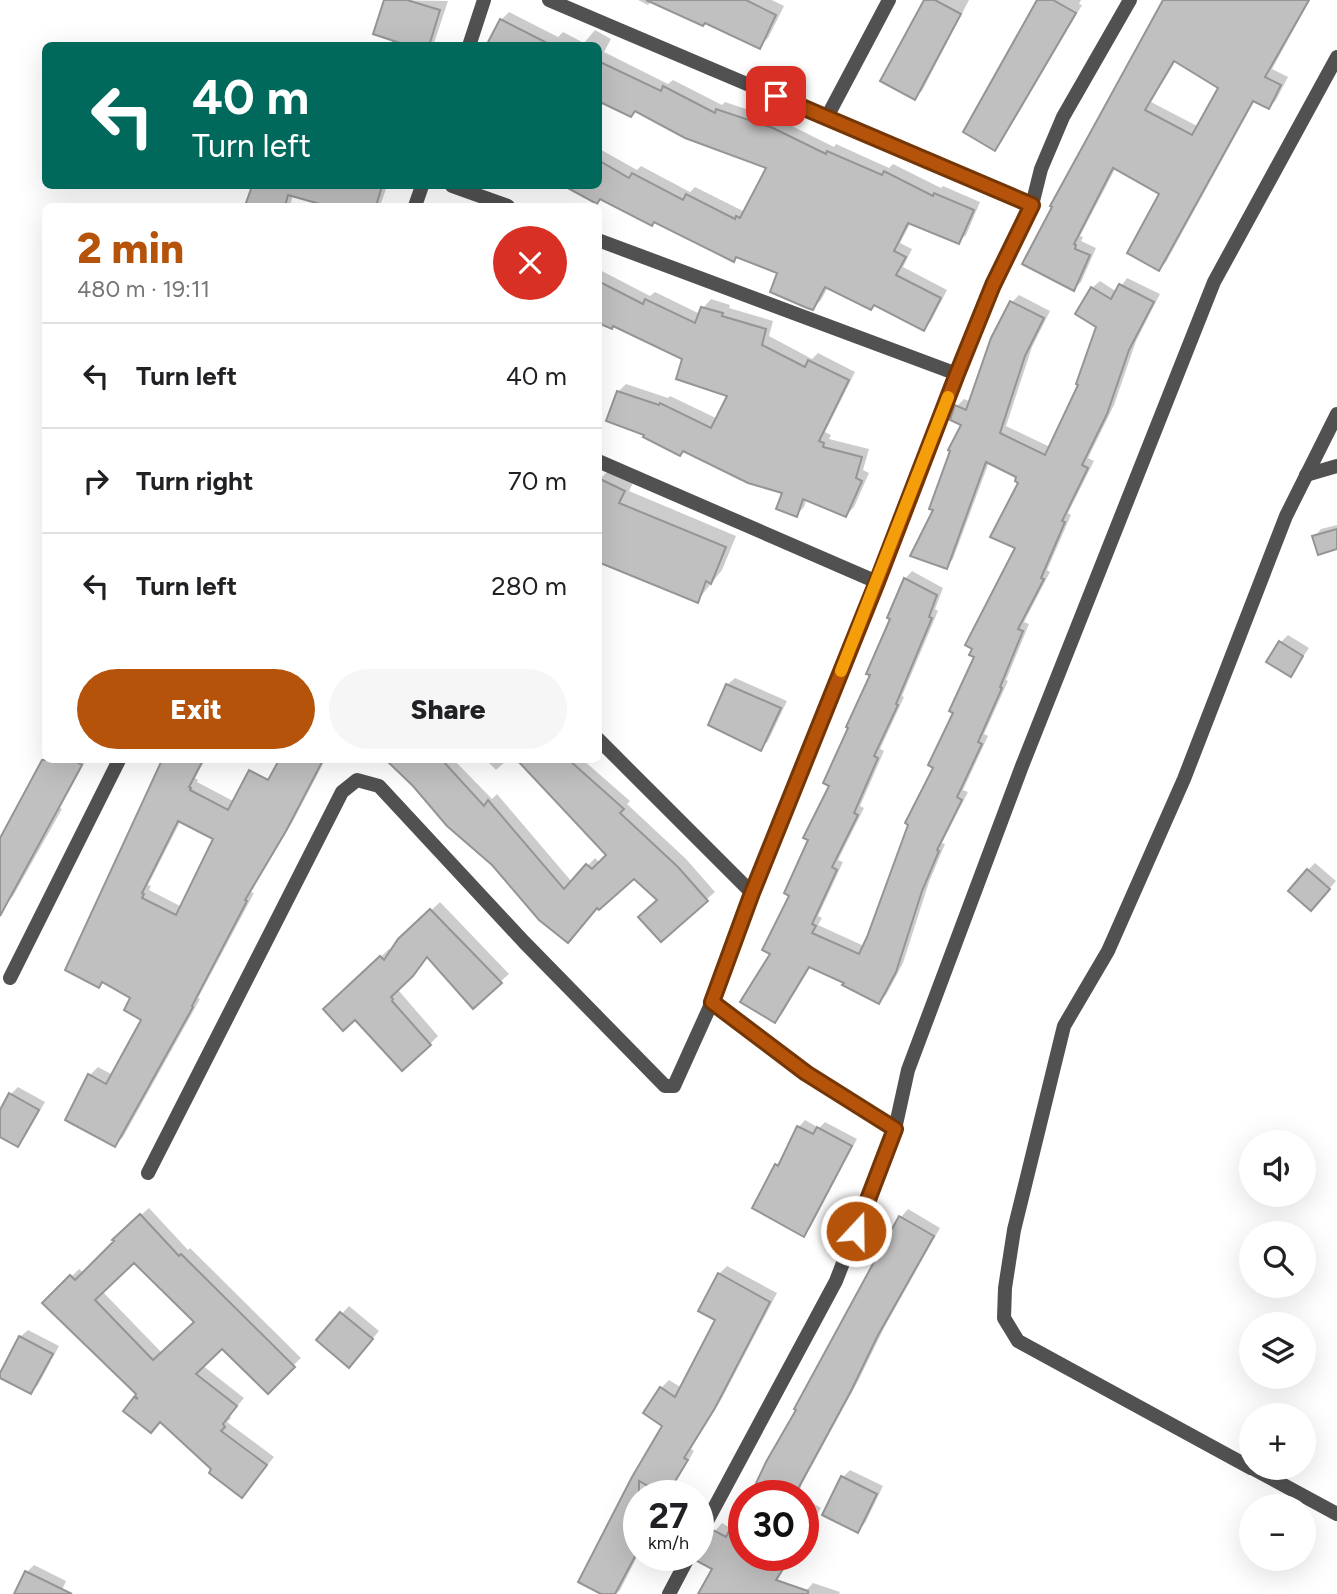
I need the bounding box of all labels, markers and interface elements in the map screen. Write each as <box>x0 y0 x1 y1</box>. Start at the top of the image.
pin <box>746 66 806 126</box>
text: 40 m <box>192 67 309 126</box>
icon: left <box>77 70 168 161</box>
icon: arrive <box>757 77 795 115</box>
text: Turn left <box>192 127 311 165</box>
text: 2 min <box>77 223 184 274</box>
button: close <box>493 226 567 300</box>
text: 480 m · 19:11 <box>77 275 210 303</box>
icon: left <box>77 357 115 395</box>
text: Turn left <box>136 360 237 392</box>
text: 40 m <box>506 360 567 392</box>
icon: right <box>77 462 115 500</box>
text: Turn right <box>136 465 253 497</box>
text: 70 m <box>508 465 567 497</box>
icon: left <box>77 567 115 605</box>
text: Turn left <box>136 570 237 602</box>
text: 280 m <box>491 570 567 602</box>
button: Exit <box>77 669 315 749</box>
button: Share <box>329 669 567 749</box>
map controls <box>1239 1130 1316 1571</box>
button: sound <box>1239 1130 1316 1207</box>
position arrow <box>819 1194 893 1268</box>
button: search <box>1239 1221 1316 1298</box>
button: layers <box>1239 1312 1316 1389</box>
button: + <box>1239 1403 1316 1480</box>
speed limit sign: 30 <box>728 1480 819 1571</box>
button: − <box>1239 1494 1316 1571</box>
text: 27 <box>649 1495 688 1537</box>
text: km/h <box>648 1532 689 1554</box>

